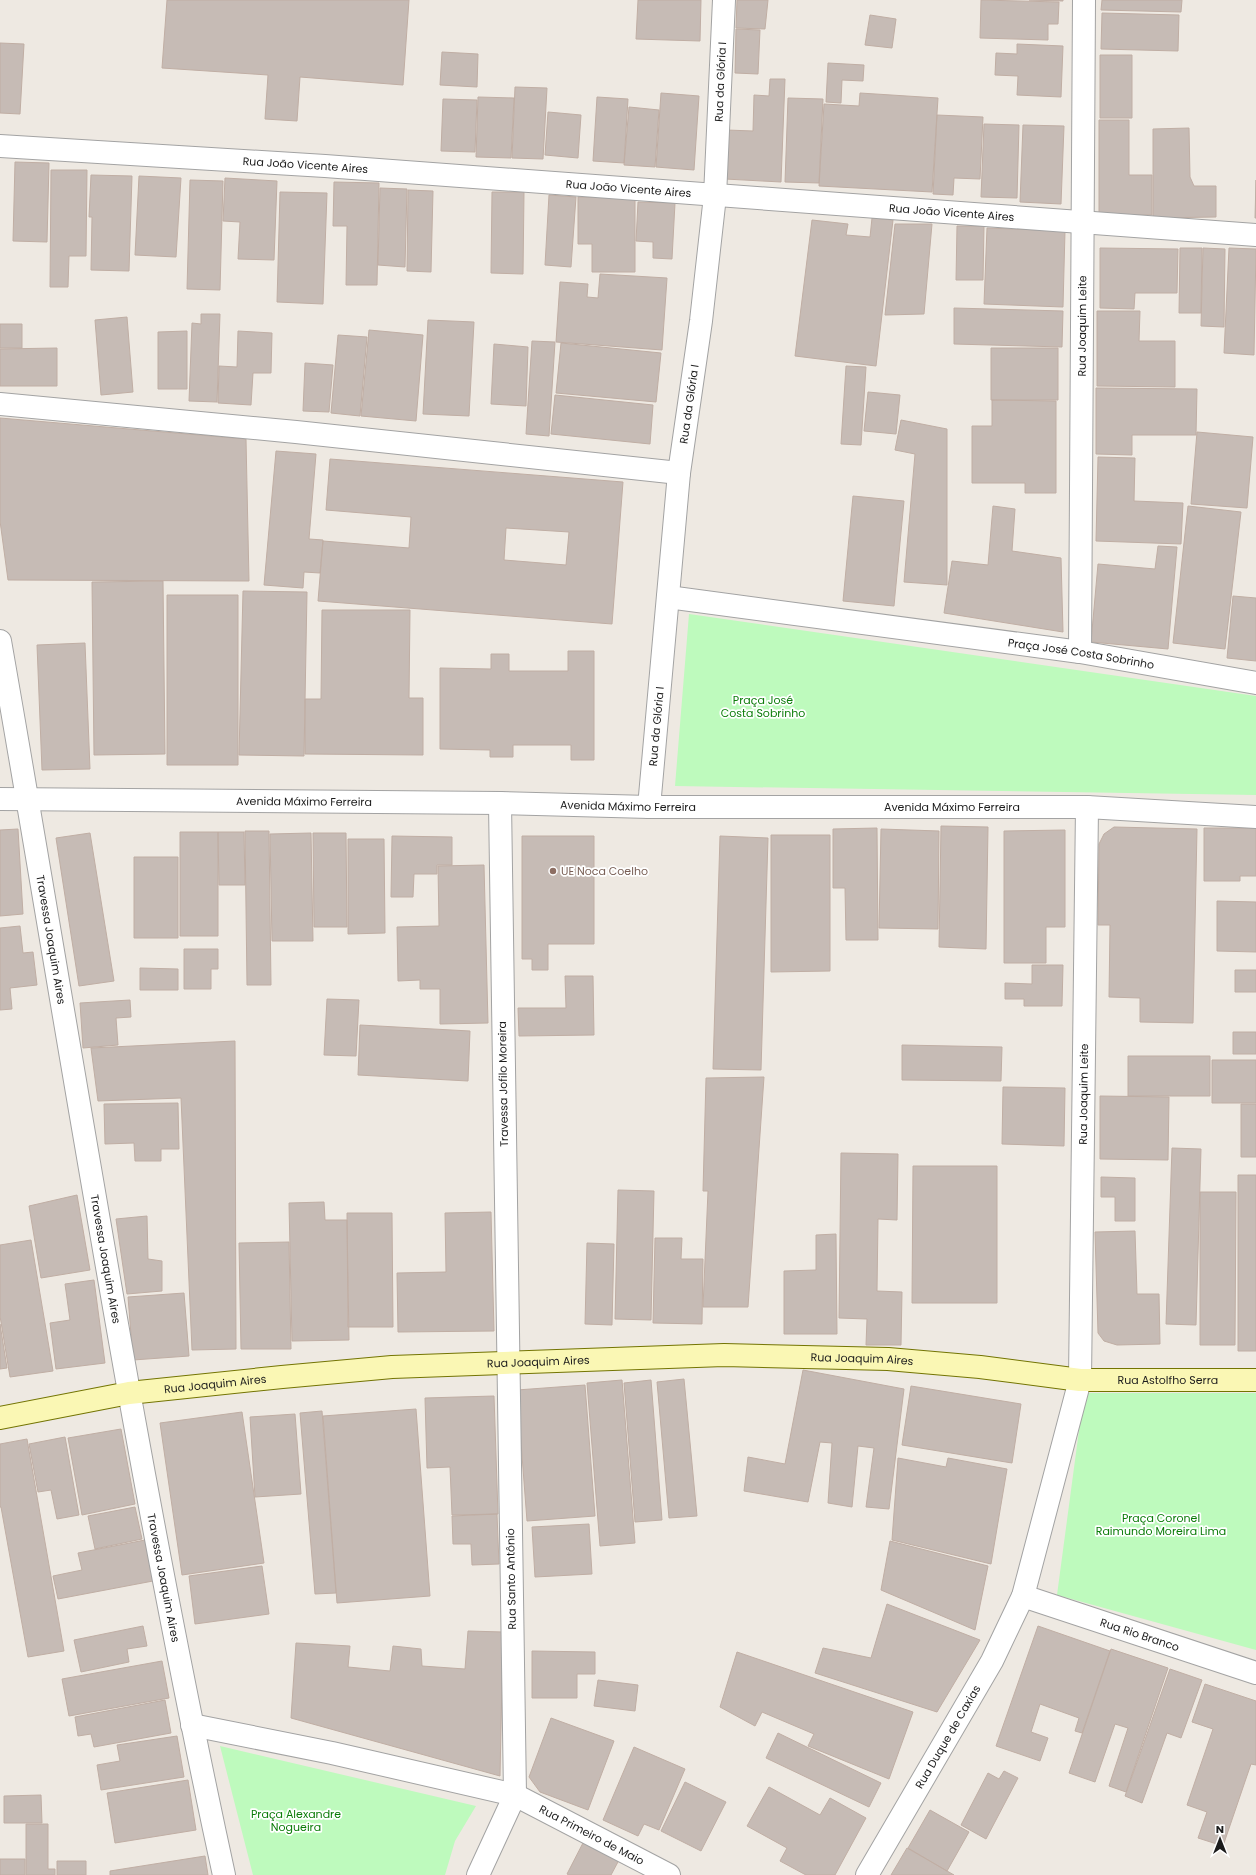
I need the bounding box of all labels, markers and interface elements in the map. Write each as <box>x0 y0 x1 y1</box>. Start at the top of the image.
street label: Rua da Glória I <box>710 41 730 122</box>
street label: Rua João Vicente Aires <box>242 153 369 177</box>
street label: Rua João Vicente Aires <box>565 176 692 201</box>
street label: Rua João Vicente Aires <box>888 200 1015 225</box>
street label: Rua Joaquim Leite <box>1074 275 1090 377</box>
street label: Rua da Glória I <box>675 363 703 445</box>
street label: Praça José Costa Sobrinho <box>1007 634 1156 673</box>
street label: Rua da Glória I <box>645 686 668 767</box>
park label: Praça José Costa Sobrinho <box>721 692 805 721</box>
street label: Avenida Máximo Ferreira <box>236 793 372 810</box>
street label: Avenida Máximo Ferreira <box>560 797 696 815</box>
street label: Avenida Máximo Ferreira <box>884 799 1020 815</box>
place label: UE Noca Coelho <box>561 863 648 879</box>
marker: UE Noca Coelho <box>548 866 558 876</box>
street label: Travessa Joaquim Aires <box>32 874 70 1006</box>
street label: Travessa Jofilo Moreira <box>494 1021 512 1147</box>
street label: Rua Joaquim Leite <box>1075 1043 1092 1145</box>
street label: Travessa Joaquim Aires <box>86 1193 125 1325</box>
street label: Rua Joaquim Aires <box>810 1349 914 1369</box>
street label: Rua Joaquim Aires <box>487 1352 590 1372</box>
street label: Rua Joaquim Aires <box>163 1371 267 1397</box>
street label: Rua Astolfho Serra <box>1118 1372 1218 1388</box>
park label: Praça Coronel Raimundo Moreira Lima <box>1096 1510 1226 1539</box>
street label: Travessa Joaquim Aires <box>143 1512 184 1644</box>
street label: Rua Santo Antônio <box>502 1528 520 1630</box>
street label: Rua Rio Branco <box>1098 1614 1182 1655</box>
street label: Rua Duque de Caxias <box>911 1682 984 1792</box>
street label: Rua Primeiro de Maio <box>536 1801 647 1869</box>
park label: Praça Alexandre Nogueira <box>251 1806 341 1835</box>
north arrow <box>1200 1819 1240 1859</box>
text: N <box>1216 1821 1224 1837</box>

